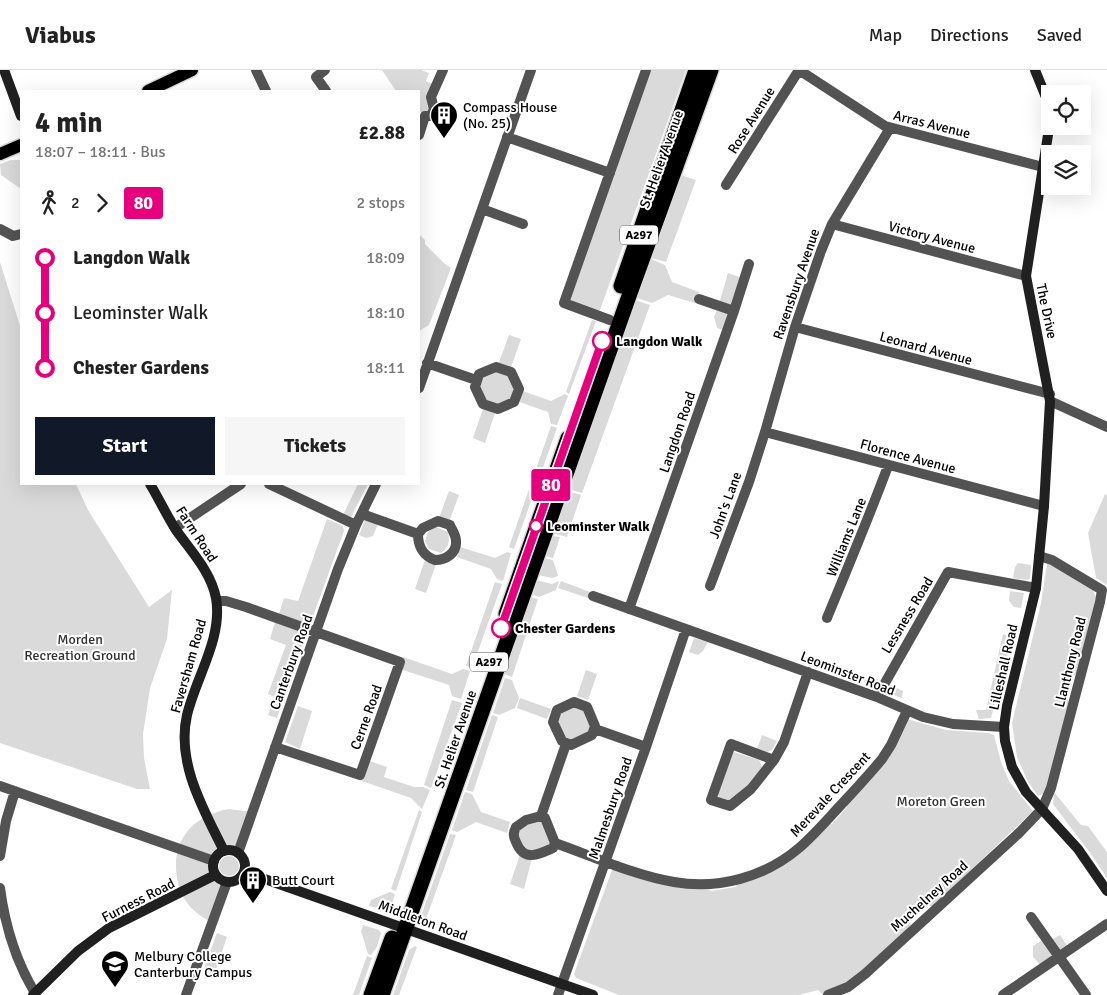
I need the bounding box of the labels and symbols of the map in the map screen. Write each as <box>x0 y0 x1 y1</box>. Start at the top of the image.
street label: Rose Avenue <box>724 84 779 157</box>
place label: Compass House (No. 25) <box>463 99 557 132</box>
building icon: Compass House (No. 25) <box>429 100 459 139</box>
street label: Arras Avenue <box>892 107 972 142</box>
street label: St. Helier Avenue <box>636 108 687 210</box>
street label: Victory Avenue <box>886 218 977 257</box>
road number: A297 <box>620 226 658 244</box>
street label: Ravensbury Avenue <box>770 227 823 342</box>
street label: The Drive <box>1032 282 1061 340</box>
street label: Leonard Avenue <box>878 328 974 369</box>
marker: Langdon Walk <box>592 331 612 351</box>
place label: Langdon Walk <box>616 333 703 350</box>
street label: Langdon Road <box>656 389 699 475</box>
street label: Florence Avenue <box>858 436 958 477</box>
line badge: 80 <box>528 469 574 501</box>
street label: John's Lane <box>706 469 745 541</box>
street label: Williams Lane <box>823 495 870 579</box>
street label: Farm Road <box>172 503 221 565</box>
place label: Leominster Walk <box>547 518 650 535</box>
marker: Leominster Walk <box>529 519 543 533</box>
street label: Lessness Road <box>878 574 937 657</box>
street label: Canterbury Road <box>266 612 317 712</box>
street label: Llanthony Road <box>1051 615 1090 709</box>
street label: Faversham Road <box>167 617 210 715</box>
marker: Chester Gardens <box>491 618 511 638</box>
place label: Chester Gardens <box>515 620 615 637</box>
street label: Lilleshall Road <box>985 622 1022 712</box>
park label: Morden Recreation Ground <box>24 631 136 664</box>
street label: Leominster Road <box>798 648 898 699</box>
road number: A297 <box>470 652 508 672</box>
street label: Cerne Road <box>347 682 386 752</box>
street label: St. Helier Avenue <box>431 688 480 791</box>
street label: Merevale Crescent <box>787 748 874 840</box>
street label: Malmesbury Road <box>585 755 636 861</box>
park label: Moreton Green <box>897 793 985 810</box>
street label: Muchelney Road <box>887 857 972 936</box>
building icon: Butt Court <box>238 865 268 904</box>
place label: Butt Court <box>272 872 335 889</box>
street label: Furness Road <box>99 875 178 926</box>
street label: Middleton Road <box>376 896 470 944</box>
place label: Melbury College Canterbury Campus <box>134 948 252 981</box>
school or university icon: Melbury College Canterbury Campus <box>100 949 130 988</box>

